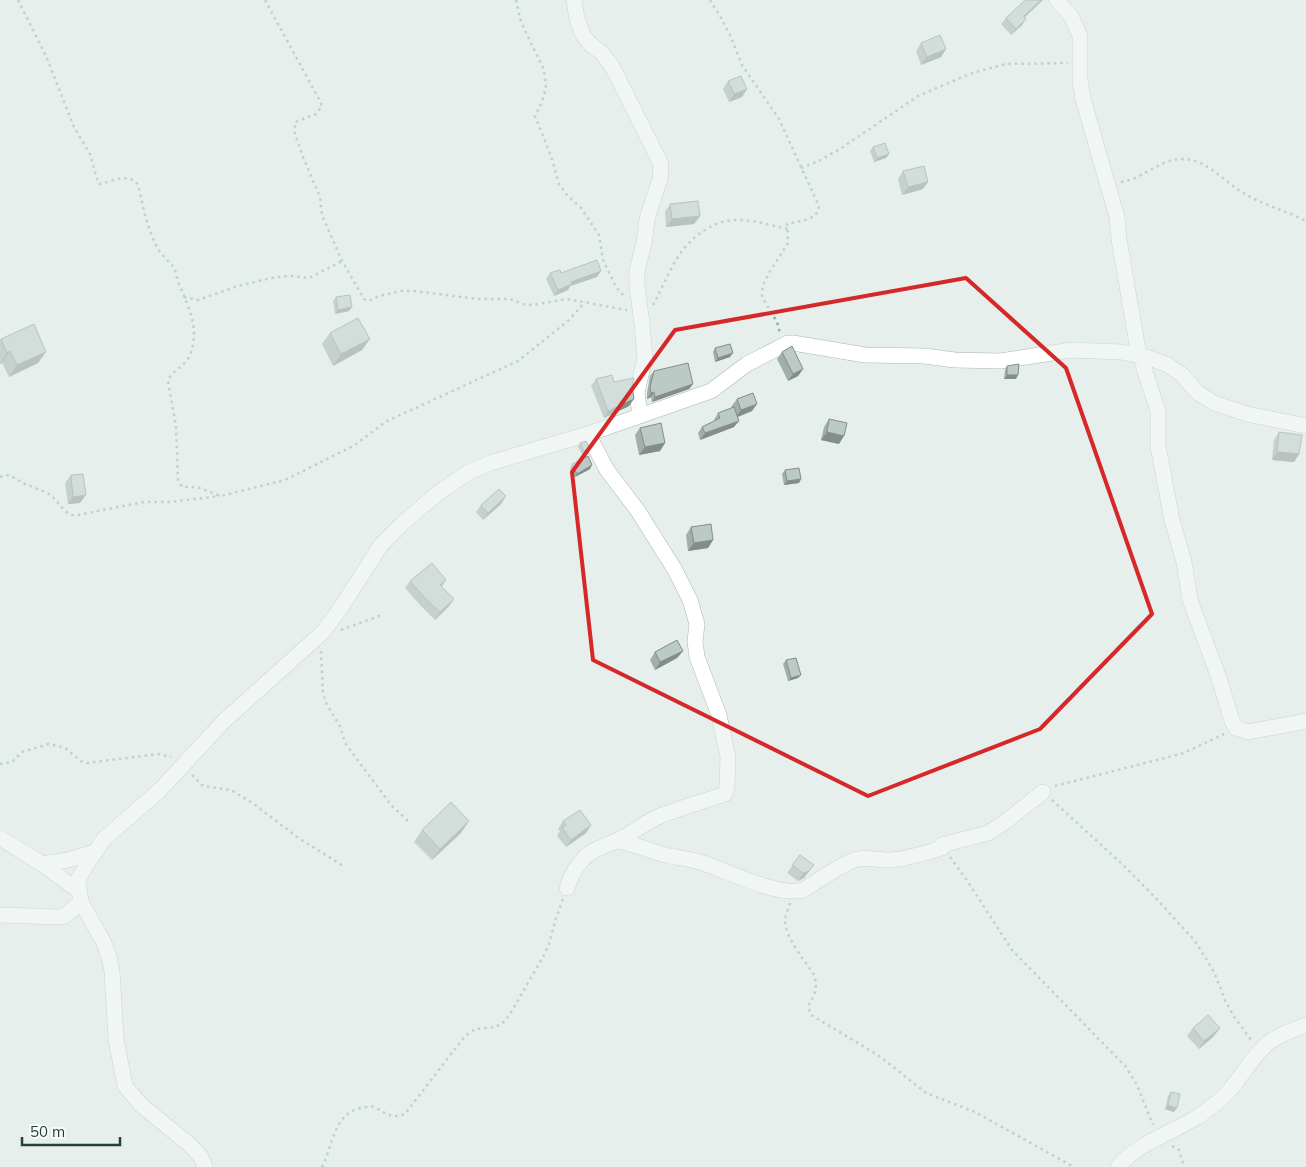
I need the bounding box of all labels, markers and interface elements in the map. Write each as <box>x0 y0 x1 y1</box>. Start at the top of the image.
scale bar <box>22 1114 120 1146</box>
text: 50 m <box>30 1122 65 1141</box>

